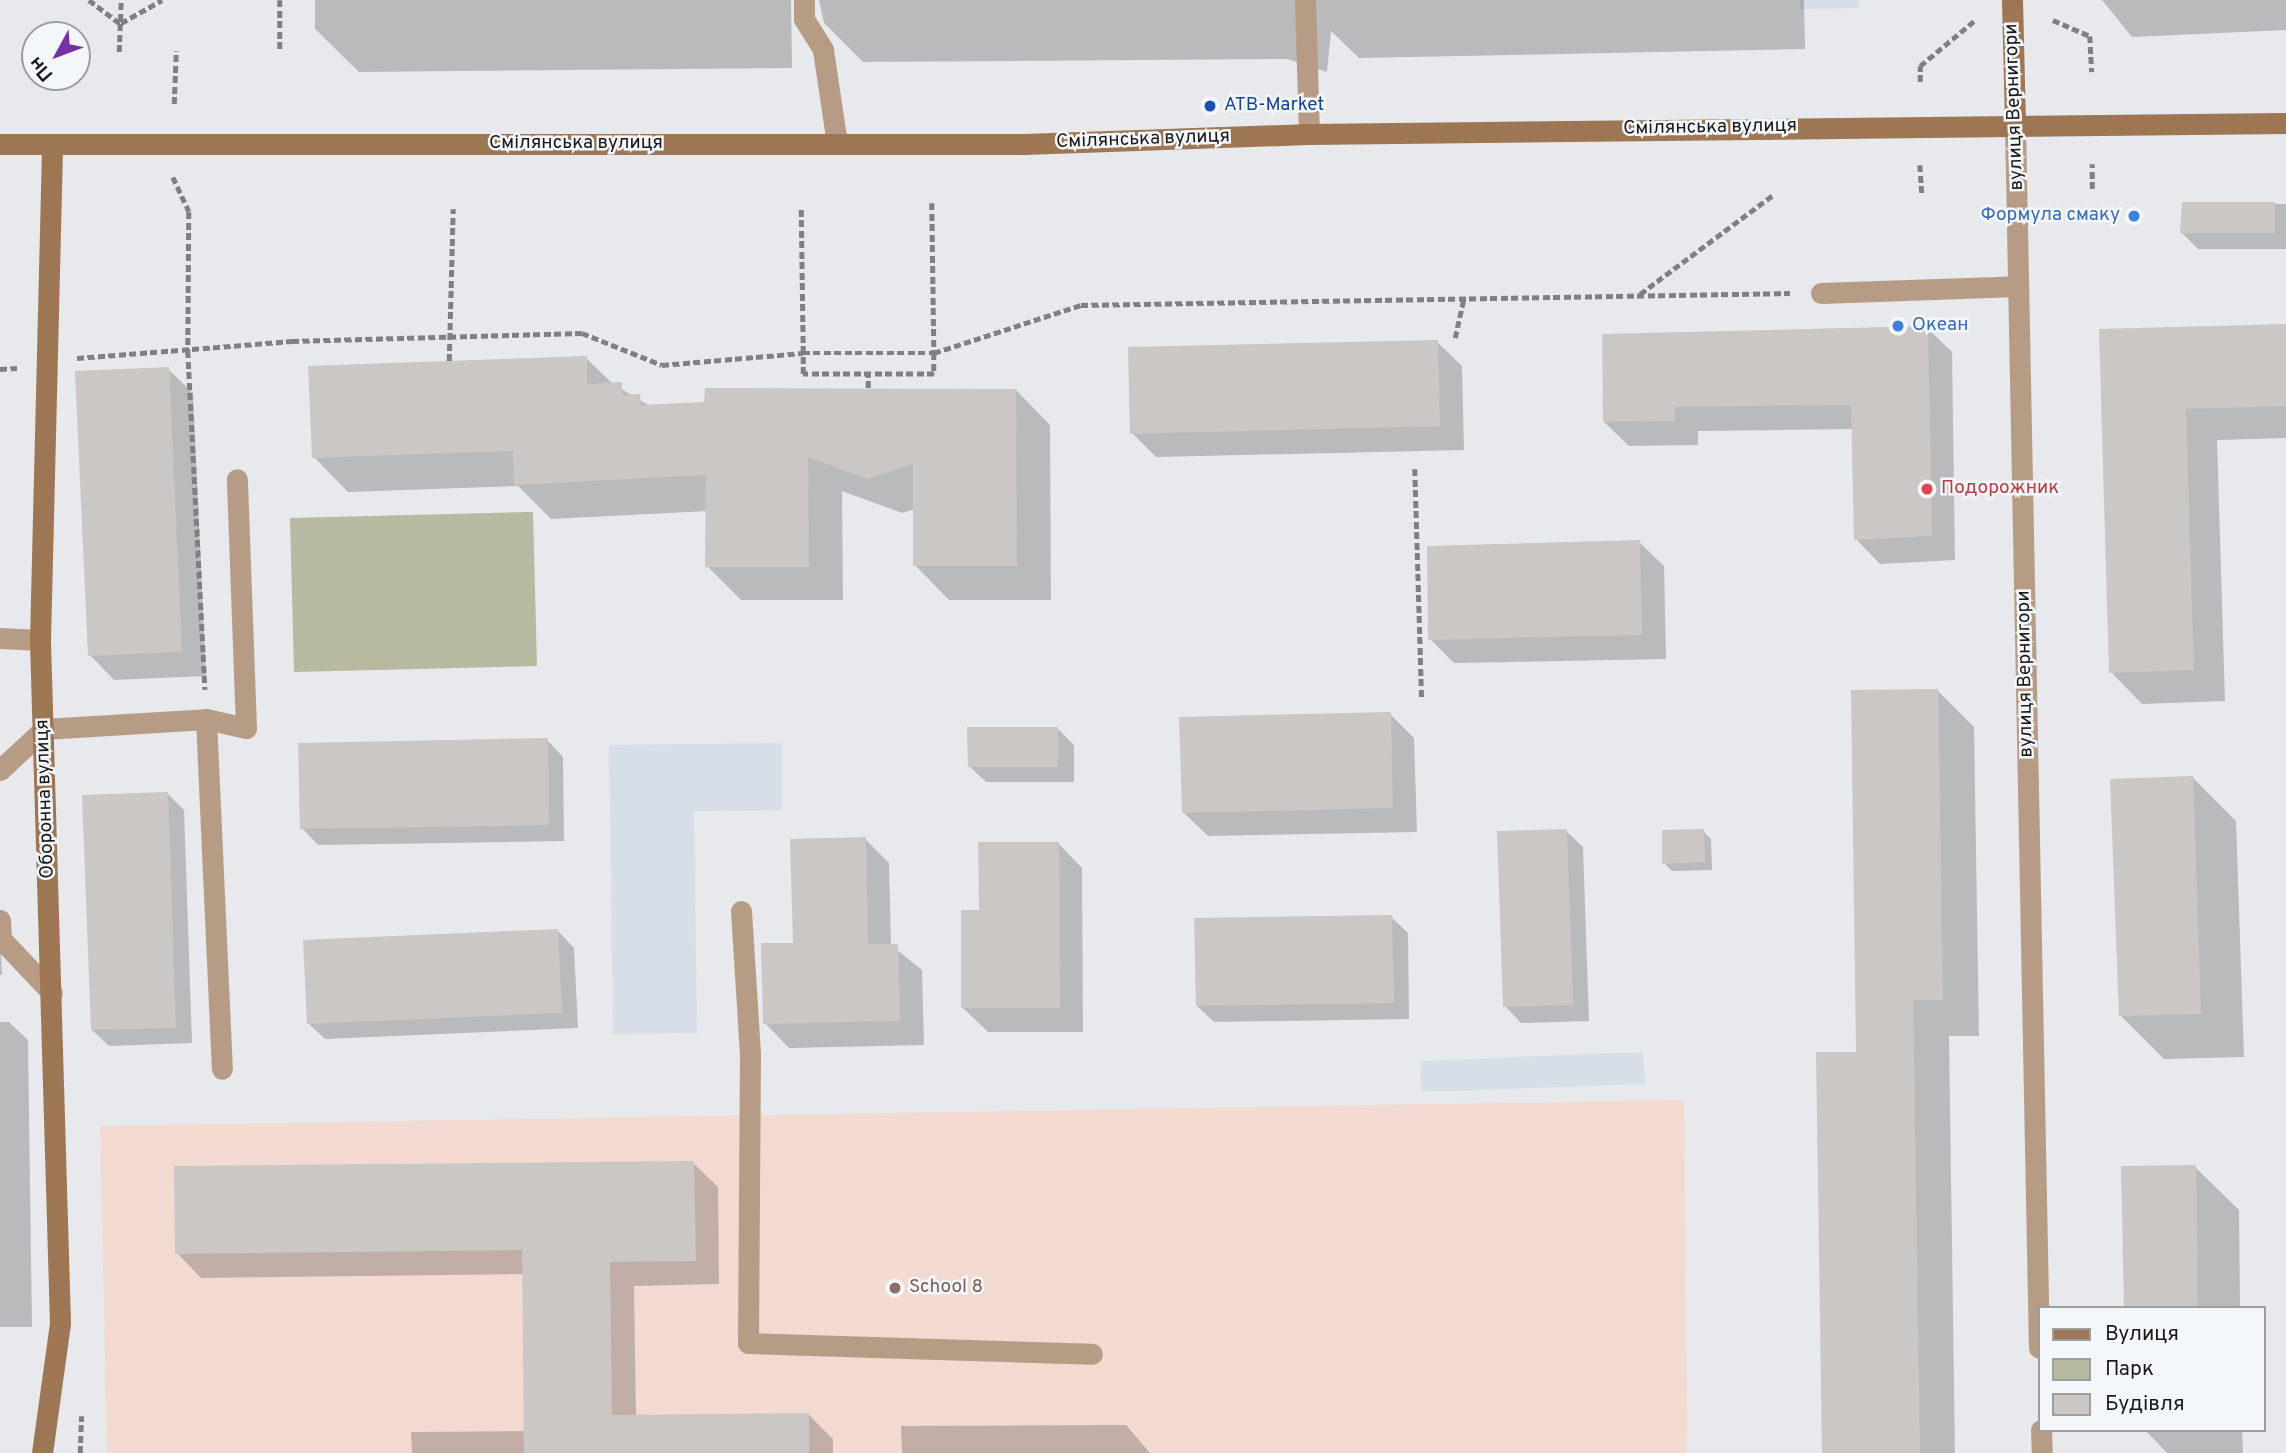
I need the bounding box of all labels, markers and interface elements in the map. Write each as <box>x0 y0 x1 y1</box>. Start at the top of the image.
north arrow <box>21 21 91 91</box>
street label: вулиця Вернигори <box>2001 23 2029 191</box>
text: Пн <box>24 51 59 86</box>
place label: ATB-Market <box>1224 95 1324 117</box>
marker: ATB-Market <box>1202 98 1218 114</box>
street label: Смілянська вулиця <box>1623 115 1797 141</box>
street label: Смілянська вулиця <box>1056 126 1230 154</box>
street label: Смілянська вулиця <box>489 133 663 155</box>
place label: Формула смаку <box>1981 205 2120 227</box>
marker: Формула смаку <box>2126 208 2142 224</box>
place label: Океан <box>1912 315 1968 337</box>
marker: Океан <box>1890 318 1906 334</box>
place label: Подорожник <box>1941 478 2059 500</box>
marker: Подорожник <box>1919 481 1935 497</box>
street label: вулиця Вернигори <box>2013 590 2039 758</box>
street label: Оборонна вулиця <box>32 719 60 879</box>
place label: School 8 <box>909 1277 983 1299</box>
marker: School 8 <box>887 1280 903 1296</box>
legend <box>2038 1306 2265 1432</box>
text: Вулиця <box>2105 1321 2179 1348</box>
text: Парк <box>2105 1356 2154 1383</box>
text: Будівля <box>2105 1391 2185 1418</box>

